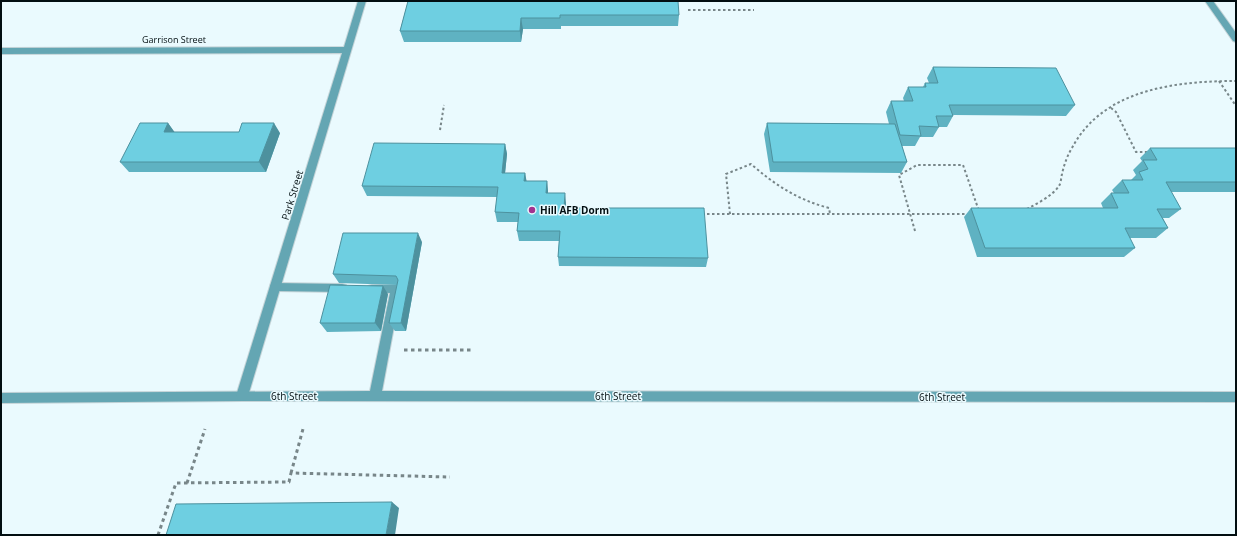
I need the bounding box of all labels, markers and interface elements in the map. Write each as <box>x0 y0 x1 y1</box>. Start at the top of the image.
street label: Garrison Street <box>142 33 206 46</box>
street label: Park Street <box>278 168 306 222</box>
place label: Hill AFB Dorm <box>540 203 609 217</box>
marker: Hill AFB Dorm <box>527 205 537 215</box>
street label: 6th Street <box>271 389 317 403</box>
street label: 6th Street <box>595 389 641 403</box>
street label: 6th Street <box>919 390 965 404</box>

